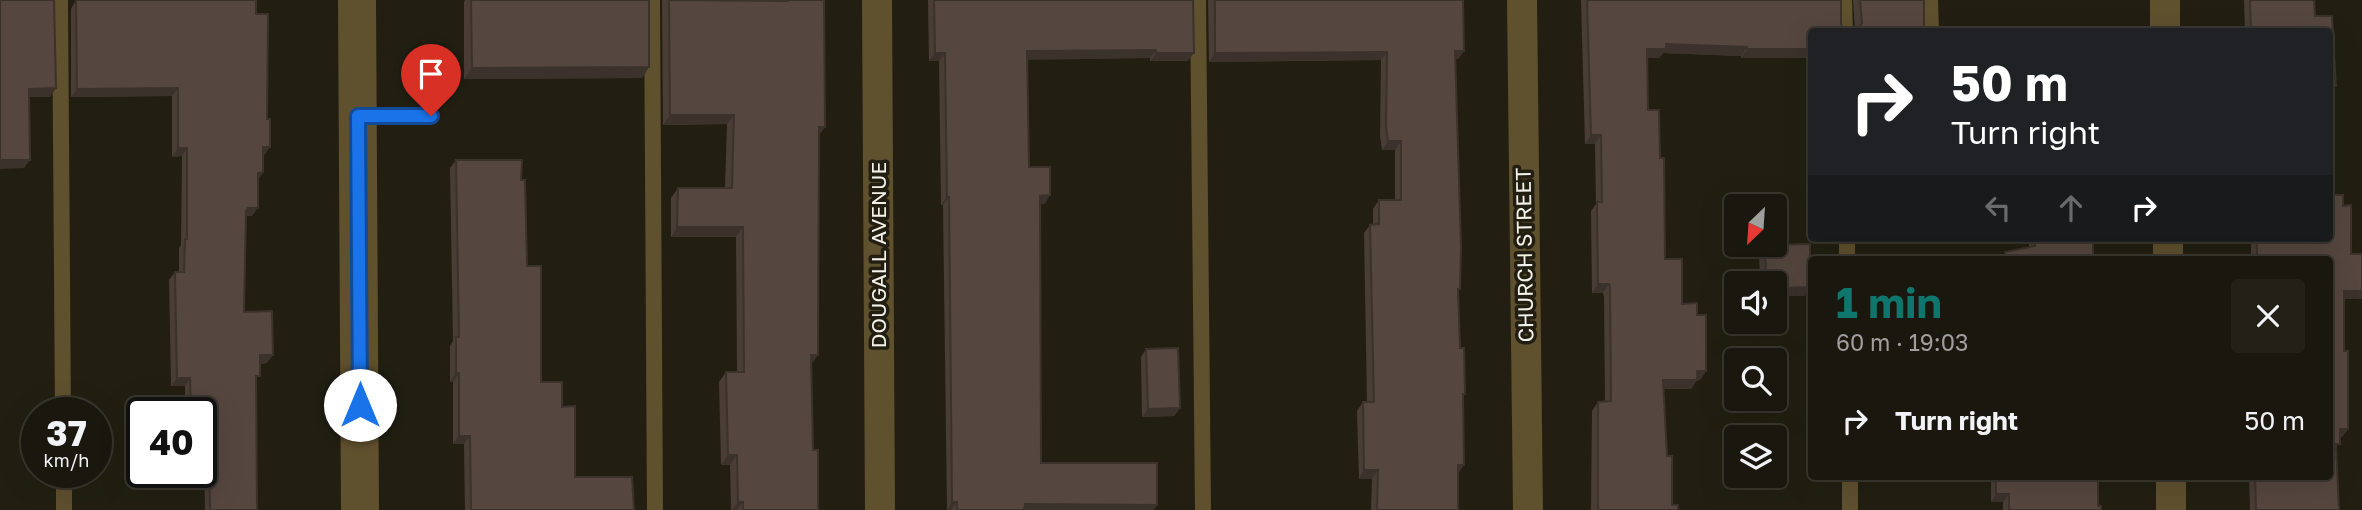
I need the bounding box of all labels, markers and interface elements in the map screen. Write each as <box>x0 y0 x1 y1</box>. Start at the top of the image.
pin <box>401 44 461 116</box>
text: 50 m <box>1951 53 2068 112</box>
icon: arrive <box>412 55 450 93</box>
icon: right <box>1836 56 1927 147</box>
text: Turn right <box>1951 113 2100 151</box>
street label: DOUGALL AVENUE <box>865 162 891 348</box>
street label: CHURCH STREET <box>1509 167 1539 343</box>
icon: left <box>1979 189 2017 227</box>
icon: ahead <box>2052 189 2090 227</box>
icon: right <box>2125 189 2163 227</box>
north arrow <box>1724 194 1787 257</box>
map controls <box>1724 194 1787 488</box>
button: sound <box>1724 271 1787 334</box>
text: 1 min <box>1836 277 1942 327</box>
button: close <box>2231 279 2305 353</box>
text: 60 m · 19:03 <box>1836 328 1968 356</box>
button: search <box>1724 348 1787 411</box>
position arrow <box>323 368 397 442</box>
speed limit sign: 40 <box>126 397 217 488</box>
icon: right <box>1836 402 1874 440</box>
text: Turn right <box>1895 405 2018 436</box>
text: 50 m <box>2244 405 2305 436</box>
text: 37 <box>46 412 87 454</box>
button: layers <box>1724 425 1787 488</box>
text: km/h <box>44 449 89 471</box>

